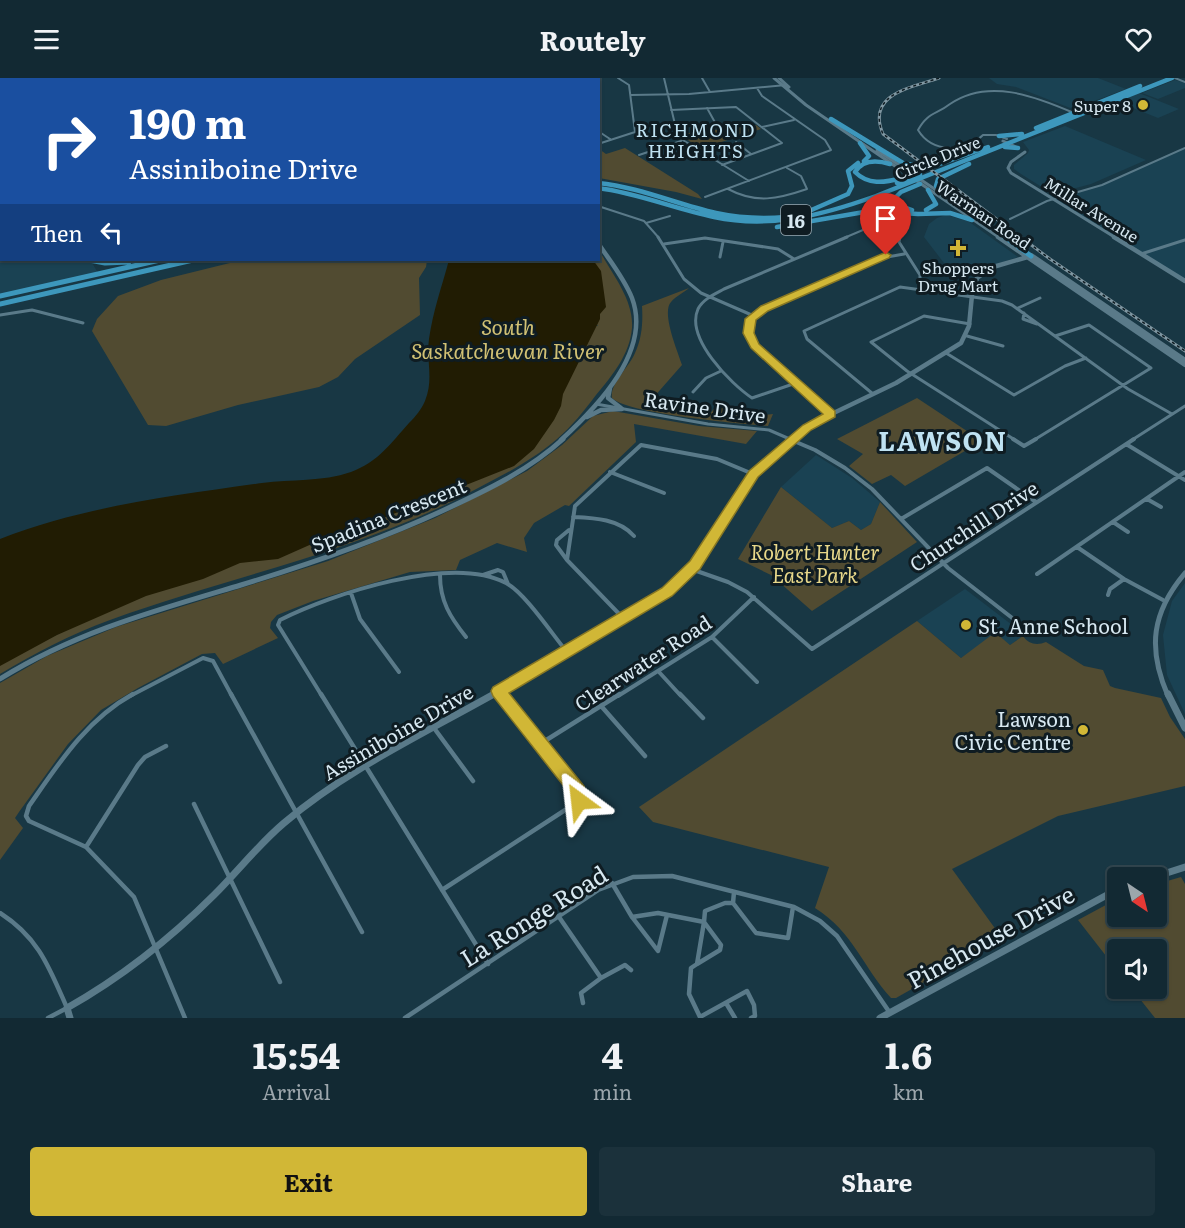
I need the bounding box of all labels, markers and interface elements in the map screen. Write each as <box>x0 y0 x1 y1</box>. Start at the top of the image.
text: Routely <box>540 19 645 59</box>
icon: menu <box>30 23 63 56</box>
icon: heart <box>1122 23 1155 56</box>
text: 190 m <box>129 90 247 152</box>
place label: Super 8 <box>1074 93 1131 117</box>
marker: Super 8 <box>1136 98 1150 112</box>
icon: right <box>30 102 108 180</box>
district label: RICHMOND HEIGHTS <box>636 116 756 164</box>
street label: Circle Drive <box>891 129 983 185</box>
text: Assiniboine Drive <box>129 147 358 187</box>
street label: Millar Avenue <box>1040 170 1144 248</box>
street label: Warman Road <box>932 173 1036 255</box>
pin <box>860 193 911 255</box>
icon: arrive <box>869 202 902 235</box>
road number: 16 <box>781 205 811 235</box>
text: Then <box>30 216 83 249</box>
icon: left <box>95 216 128 249</box>
marker: Shoppers Drug Mart <box>951 241 965 255</box>
place label: Shoppers Drug Mart <box>918 255 999 297</box>
water label: South Saskatchewan River <box>411 310 605 365</box>
street label: Ravine Drive <box>642 383 768 429</box>
district label: LAWSON <box>878 420 1008 459</box>
street label: Spadina Crescent <box>306 469 470 559</box>
street label: Churchill Drive <box>903 472 1043 578</box>
park label: Robert Hunter East Park <box>750 536 880 589</box>
street label: Clearwater Road <box>568 606 716 718</box>
place label: St. Anne School <box>978 610 1128 640</box>
marker: St. Anne School <box>959 618 973 632</box>
street label: Assiniboine Drive <box>316 676 478 786</box>
place label: Lawson Civic Centre <box>954 703 1071 756</box>
marker: Lawson Civic Centre <box>1076 723 1090 737</box>
position arrow <box>547 769 611 833</box>
street label: La Ronge Road <box>453 856 614 974</box>
north arrow <box>1107 867 1167 927</box>
map controls <box>1107 867 1167 999</box>
street label: Pinehouse Drive <box>900 876 1080 996</box>
button: sound <box>1107 939 1167 999</box>
text: 15:54 <box>253 1027 340 1080</box>
text: 4 <box>602 1027 623 1080</box>
text: 1.6 <box>885 1027 932 1080</box>
text: Arrival <box>262 1076 331 1106</box>
text: min <box>593 1076 632 1106</box>
text: km <box>893 1076 924 1106</box>
button: Exit <box>30 1147 587 1216</box>
button: Share <box>599 1147 1155 1216</box>

